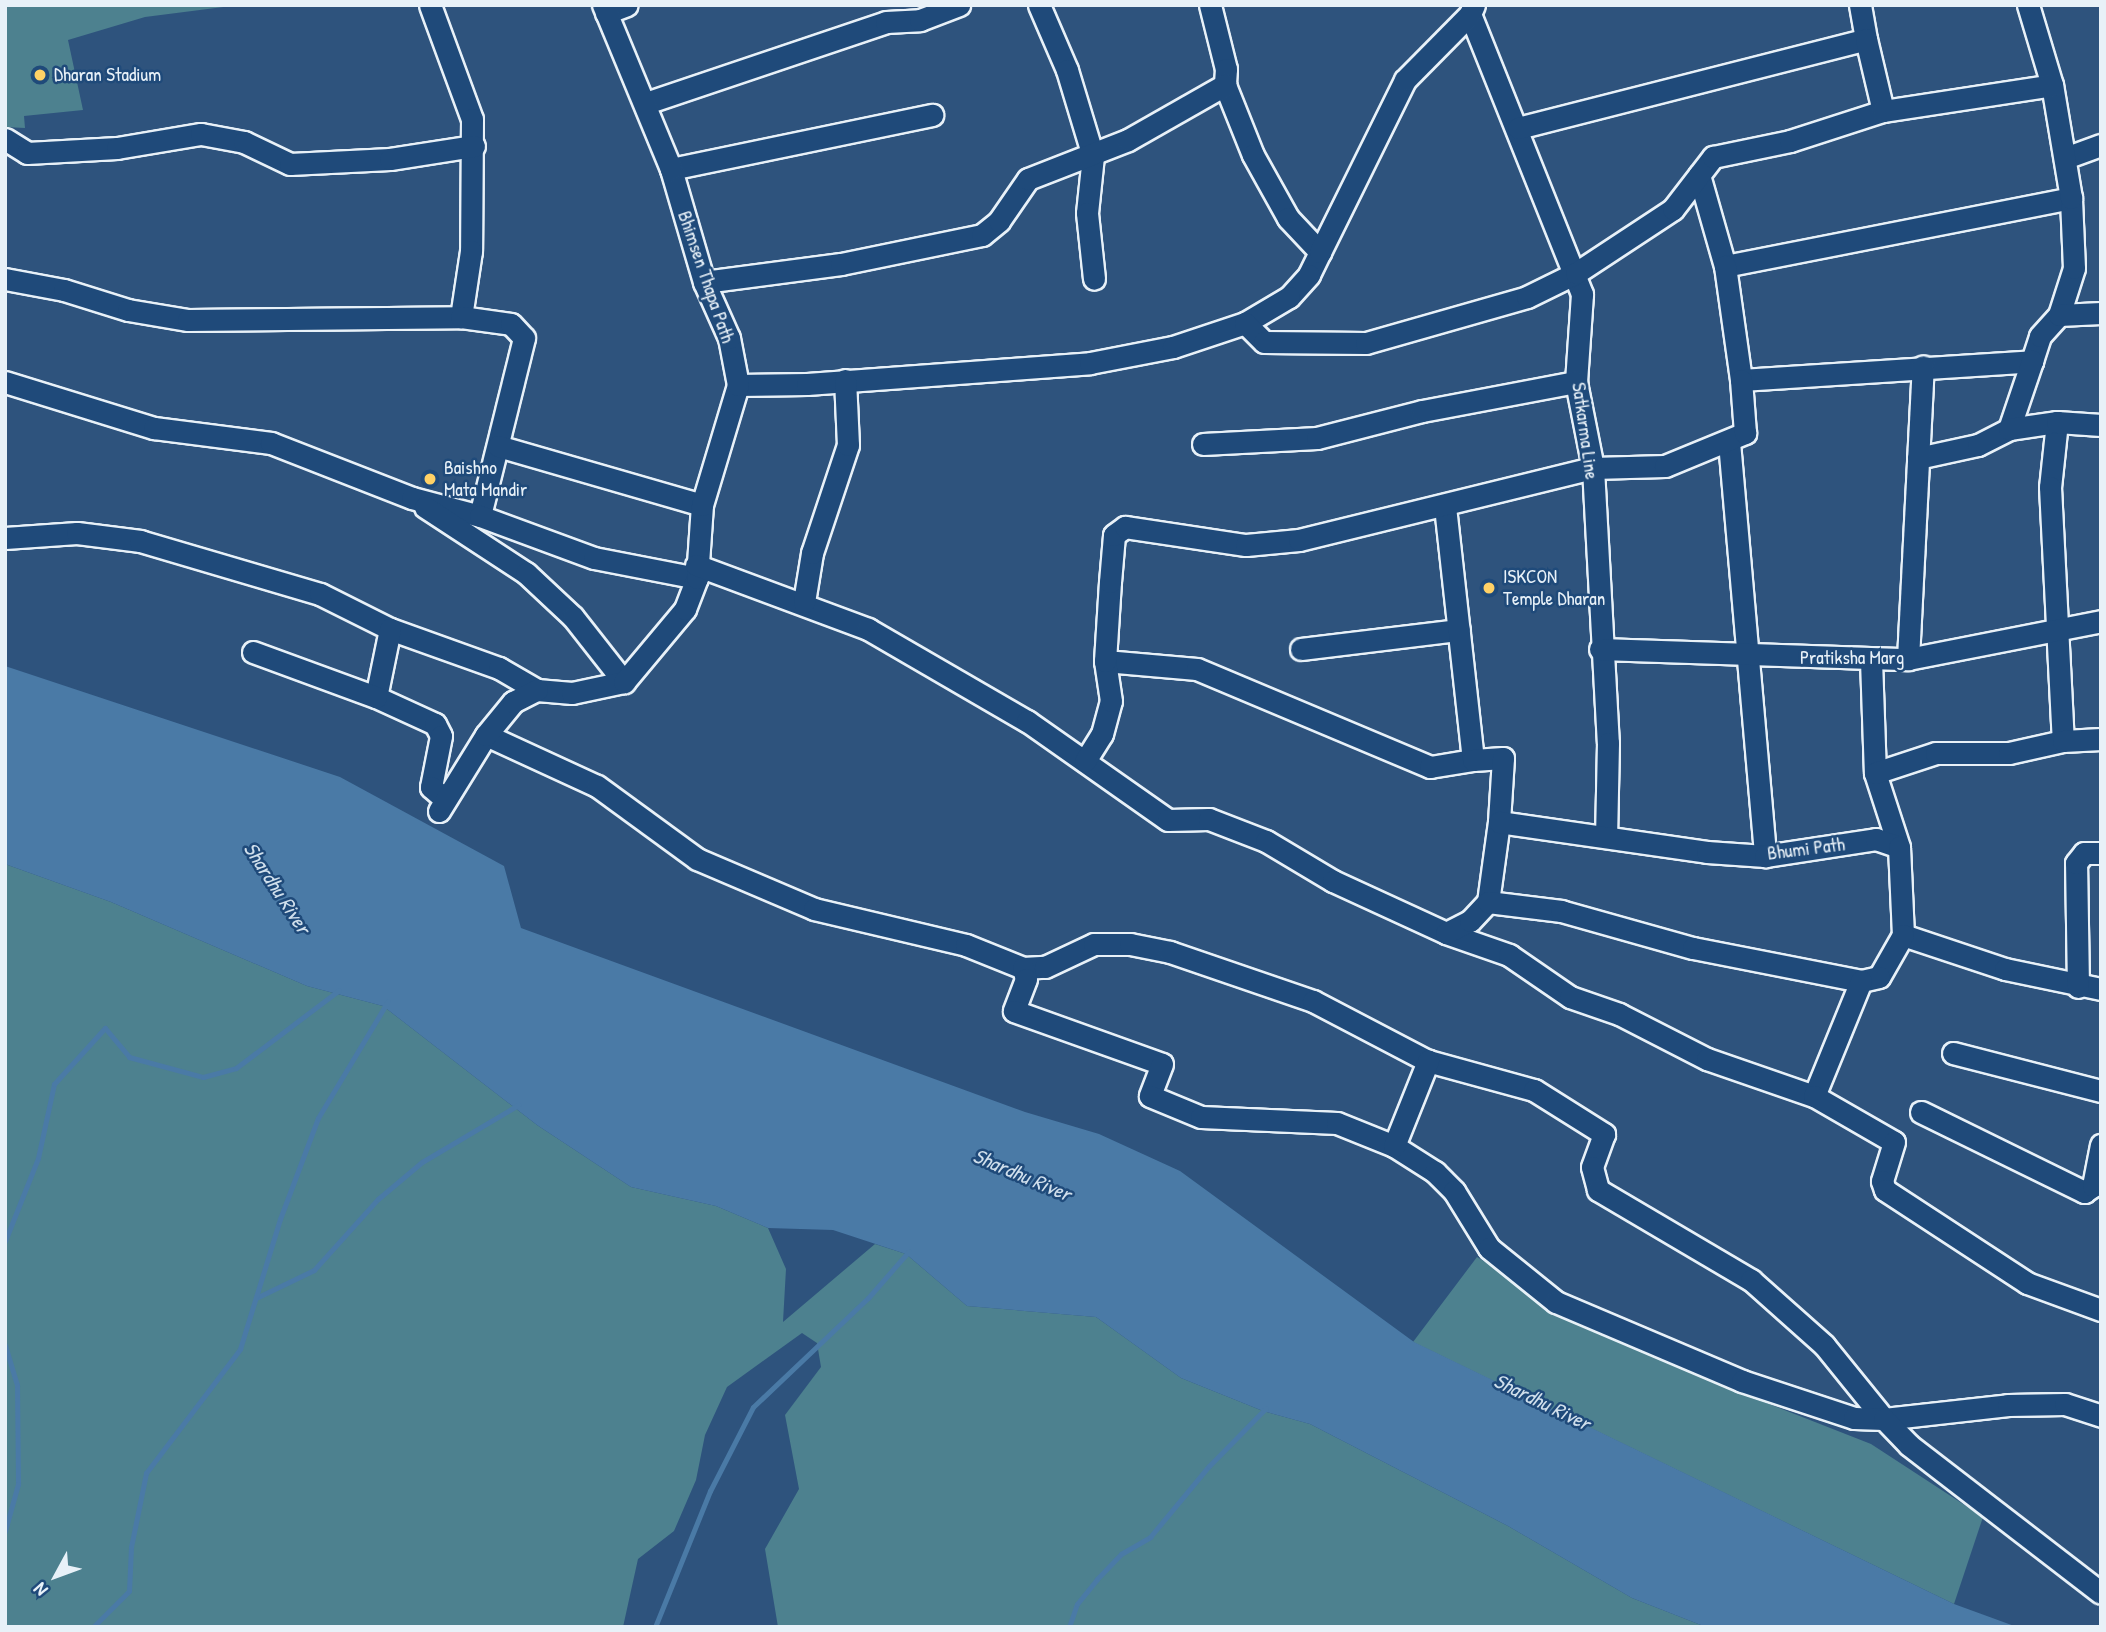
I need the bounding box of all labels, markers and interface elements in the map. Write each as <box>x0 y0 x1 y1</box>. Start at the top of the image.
place label: Dharan Stadium <box>54 64 161 86</box>
marker: Dharan Stadium <box>32 67 48 83</box>
street label: Bhimsen Thapa Path <box>673 208 739 346</box>
street label: Satkarma Line <box>1567 381 1603 481</box>
place label: Baishno Mata Mandir <box>444 457 527 501</box>
marker: Baishno Mata Mandir <box>422 471 438 487</box>
place label: ISKCON Temple Dharan <box>1503 566 1605 610</box>
marker: ISKCON Temple Dharan <box>1481 580 1497 596</box>
street label: Pratiksha Marg <box>1800 647 1904 669</box>
street label: Bhumi Path <box>1766 833 1846 865</box>
water label: Shardhu River <box>238 837 316 939</box>
water label: Shardhu River <box>969 1143 1075 1207</box>
water label: Shardhu River <box>1490 1368 1594 1436</box>
north arrow <box>21 1541 91 1611</box>
text: N <box>27 1577 53 1602</box>

